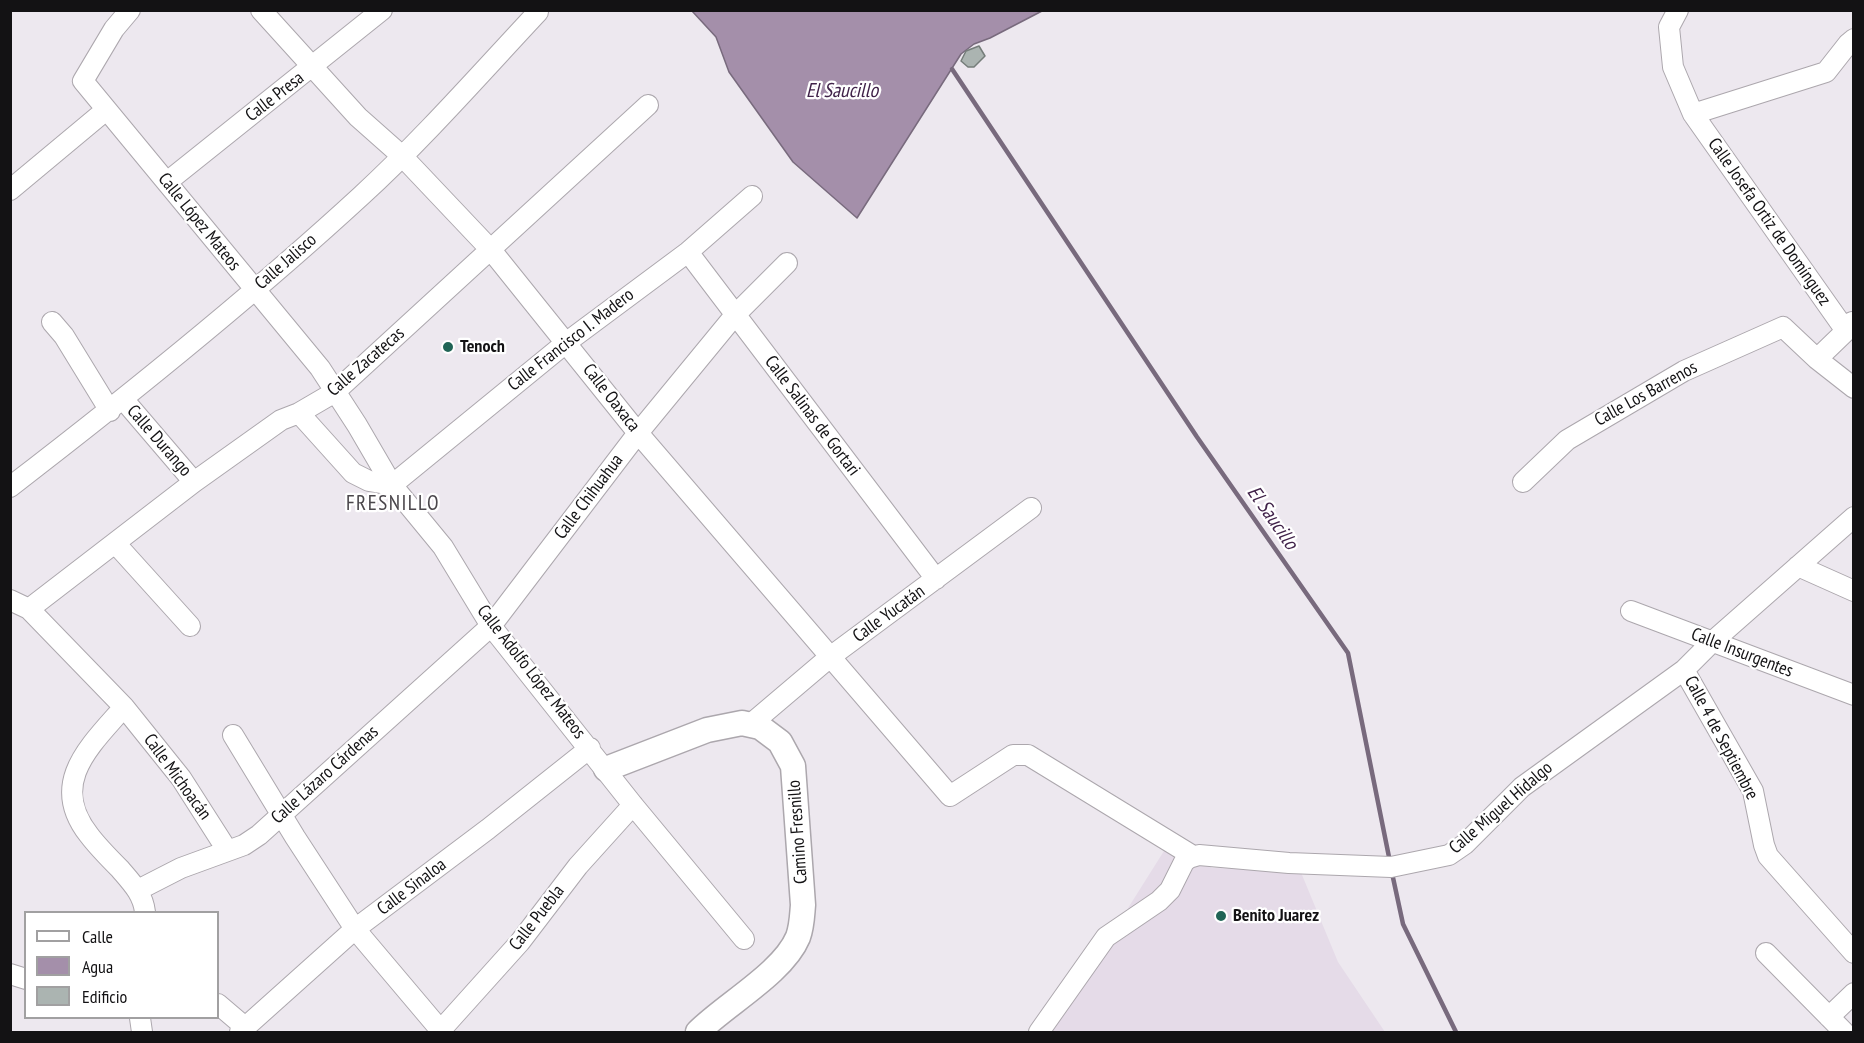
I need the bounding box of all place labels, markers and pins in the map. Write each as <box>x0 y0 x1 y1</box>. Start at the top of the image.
place label: Tenoch <box>460 336 505 358</box>
marker: Tenoch <box>441 340 455 354</box>
place label: Benito Juarez <box>1233 905 1319 927</box>
marker: Benito Juarez <box>1214 909 1228 923</box>

